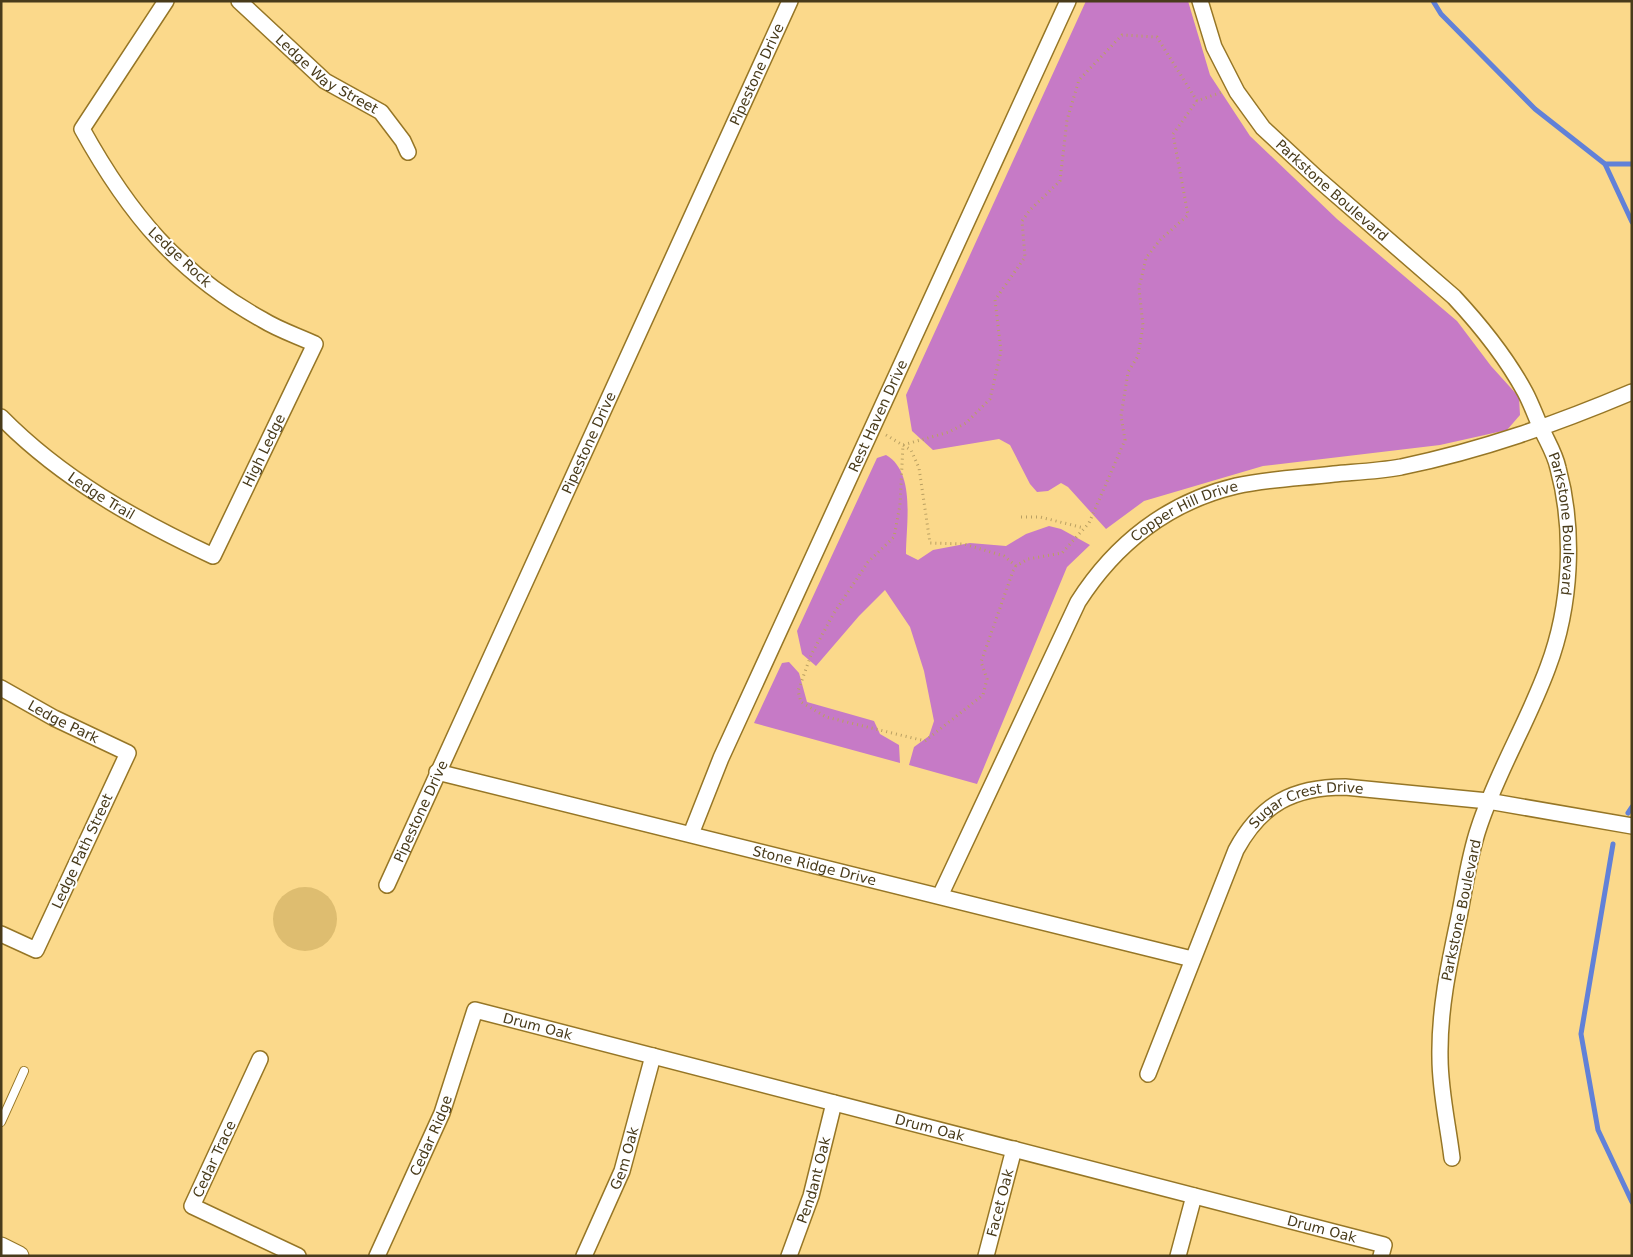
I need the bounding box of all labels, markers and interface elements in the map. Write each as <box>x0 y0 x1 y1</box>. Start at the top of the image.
street label: Pipestone Drive <box>726 21 787 128</box>
street label: Ledge Way Street <box>272 31 381 117</box>
street label: Parkstone Boulevard <box>1273 136 1391 244</box>
street label: Ledge Rock <box>145 224 216 291</box>
street label: Rest Haven Drive <box>845 357 910 475</box>
street label: Pipestone Drive <box>558 389 619 496</box>
street label: High Ledge <box>239 411 288 490</box>
street label: Parkstone Boulevard <box>1546 450 1576 596</box>
street label: Ledge Trail <box>65 469 138 523</box>
street label: Copper Hill Drive <box>1127 478 1239 545</box>
street label: Ledge Park <box>25 697 102 746</box>
street label: Pipestone Drive <box>390 758 451 865</box>
street label: Sugar Crest Drive <box>1245 779 1364 831</box>
street label: Ledge Path Street <box>48 791 116 911</box>
street label: Parkstone Boulevard <box>1438 838 1484 982</box>
street label: Stone Ridge Drive <box>751 843 878 889</box>
street label: Drum Oak <box>501 1010 575 1043</box>
street label: Cedar Ridge <box>407 1093 455 1178</box>
street label: Drum Oak <box>893 1111 967 1144</box>
street label: Cedar Trace <box>189 1118 239 1200</box>
street label: Gem Oak <box>607 1124 642 1192</box>
street label: Pendant Oak <box>794 1134 834 1226</box>
street label: Facet Oak <box>983 1166 1017 1238</box>
street label: Drum Oak <box>1285 1212 1359 1246</box>

